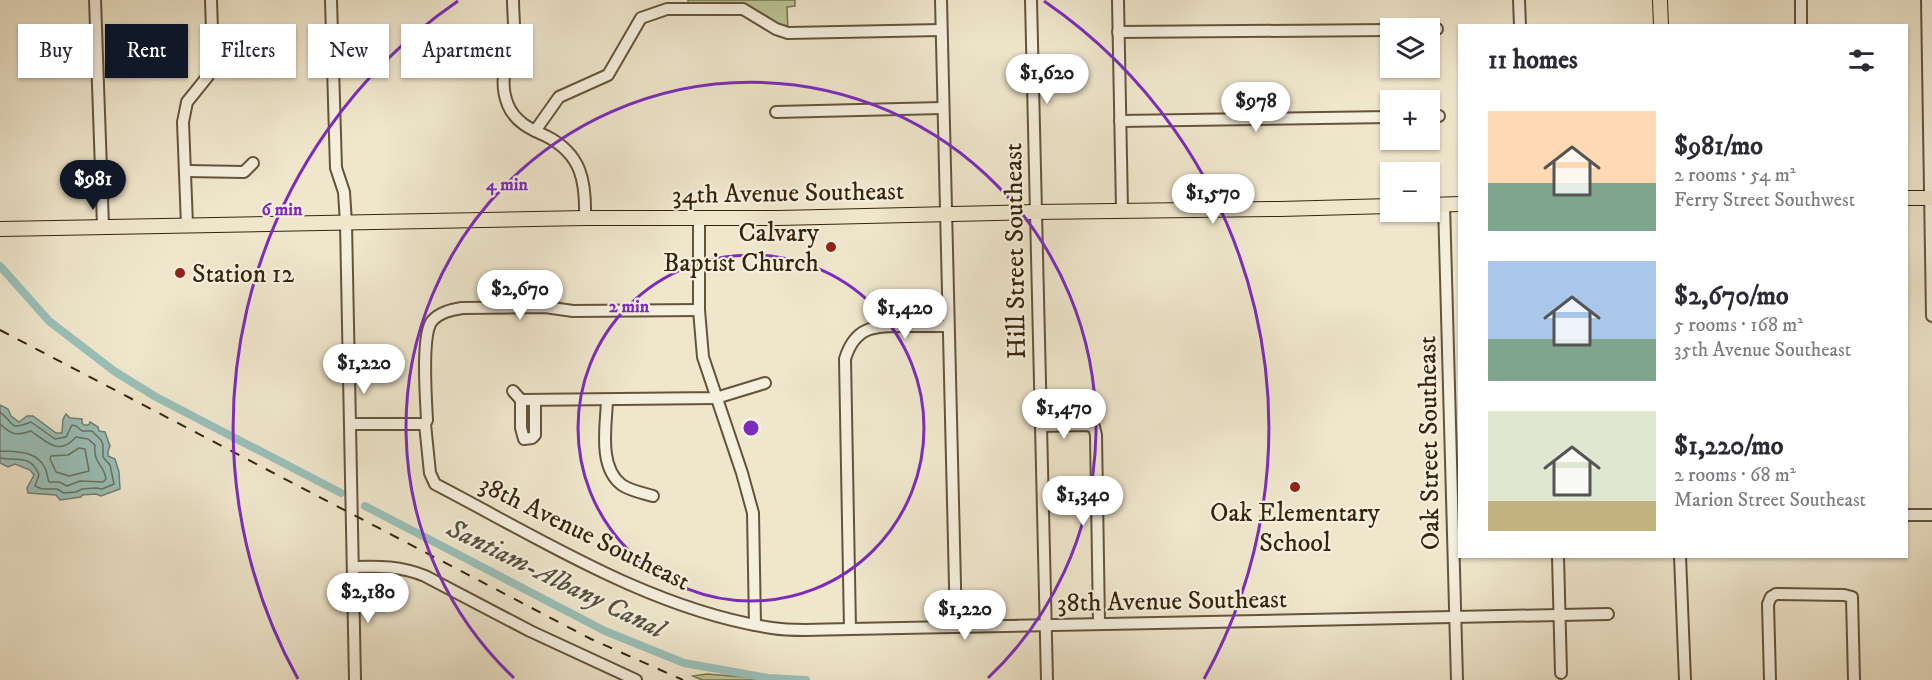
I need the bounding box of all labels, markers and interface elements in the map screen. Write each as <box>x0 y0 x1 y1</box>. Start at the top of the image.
map controls <box>1380 18 1440 222</box>
button: layers <box>1380 18 1440 78</box>
chip: Buy <box>18 24 93 78</box>
chip: Rent <box>105 24 188 78</box>
chip: Filters <box>200 24 296 78</box>
chip: New <box>308 24 389 78</box>
chip: Apartment <box>401 24 533 78</box>
text: 11 homes <box>1488 44 1578 77</box>
icon: filters <box>1845 44 1878 77</box>
pin: $1,620 <box>998 54 1096 105</box>
text: $1,620 <box>1020 61 1074 86</box>
pin: $978 <box>1220 82 1292 133</box>
text: $978 <box>1235 89 1277 114</box>
button: + <box>1380 90 1440 150</box>
text: $981/mo <box>1674 130 1763 163</box>
icon: home <box>1536 135 1608 207</box>
street label: Hill Street Southeast <box>997 143 1034 359</box>
pin: $981 <box>57 160 129 211</box>
button: − <box>1380 162 1440 222</box>
text: 2 rooms · 54 m² <box>1674 163 1796 188</box>
text: $981 <box>74 167 112 192</box>
text: 4 min <box>485 174 528 196</box>
pin: $1,570 <box>1164 174 1262 225</box>
street label: 34th Avenue Southeast <box>672 175 904 212</box>
text: $1,570 <box>1186 181 1240 206</box>
text: Ferry Street Southwest <box>1674 188 1855 213</box>
text: 6 min <box>262 199 303 221</box>
place label: Calvary Baptist Church <box>663 217 820 280</box>
marker: Calvary Baptist Church <box>824 240 838 254</box>
place label: Station 12 <box>192 258 294 291</box>
marker: Station 12 <box>173 266 187 280</box>
pin: $2,670 <box>471 270 569 321</box>
text: $2,670 <box>491 277 549 302</box>
text: $2,670/mo <box>1674 280 1789 313</box>
icon: home <box>1536 285 1608 357</box>
pin: $1,420 <box>856 289 954 340</box>
text: 2 min <box>609 296 650 318</box>
text: $1,420 <box>877 296 933 321</box>
text: 5 rooms · 168 m² <box>1674 313 1803 338</box>
street label: Oak Street Southeast <box>1411 335 1448 551</box>
text: 35th Avenue Southeast <box>1674 338 1851 363</box>
pin: $1,220 <box>315 344 413 395</box>
text: $1,220 <box>337 351 391 376</box>
pin: $1,470 <box>1015 389 1113 440</box>
text: $1,470 <box>1036 396 1092 421</box>
centre of rings <box>741 418 761 438</box>
text: $1,220/mo <box>1674 430 1783 463</box>
icon: home <box>1536 435 1608 507</box>
text: 2 rooms · 68 m² <box>1674 463 1796 488</box>
street label: 38th Avenue Southeast <box>474 468 695 599</box>
pin: $1,340 <box>1034 476 1132 527</box>
marker: Oak Elementary School <box>1288 480 1302 494</box>
text: $1,340 <box>1056 483 1110 508</box>
text: Marion Street Southeast <box>1674 488 1866 513</box>
place label: Oak Elementary School <box>1210 497 1381 560</box>
water label: Santiam-Albany Canal <box>440 511 673 648</box>
pin: $2,180 <box>319 573 417 624</box>
text: $2,180 <box>341 580 395 605</box>
street label: 38th Avenue Southeast <box>1057 583 1287 620</box>
pin: $1,220 <box>916 590 1014 641</box>
text: $1,220 <box>938 597 992 622</box>

